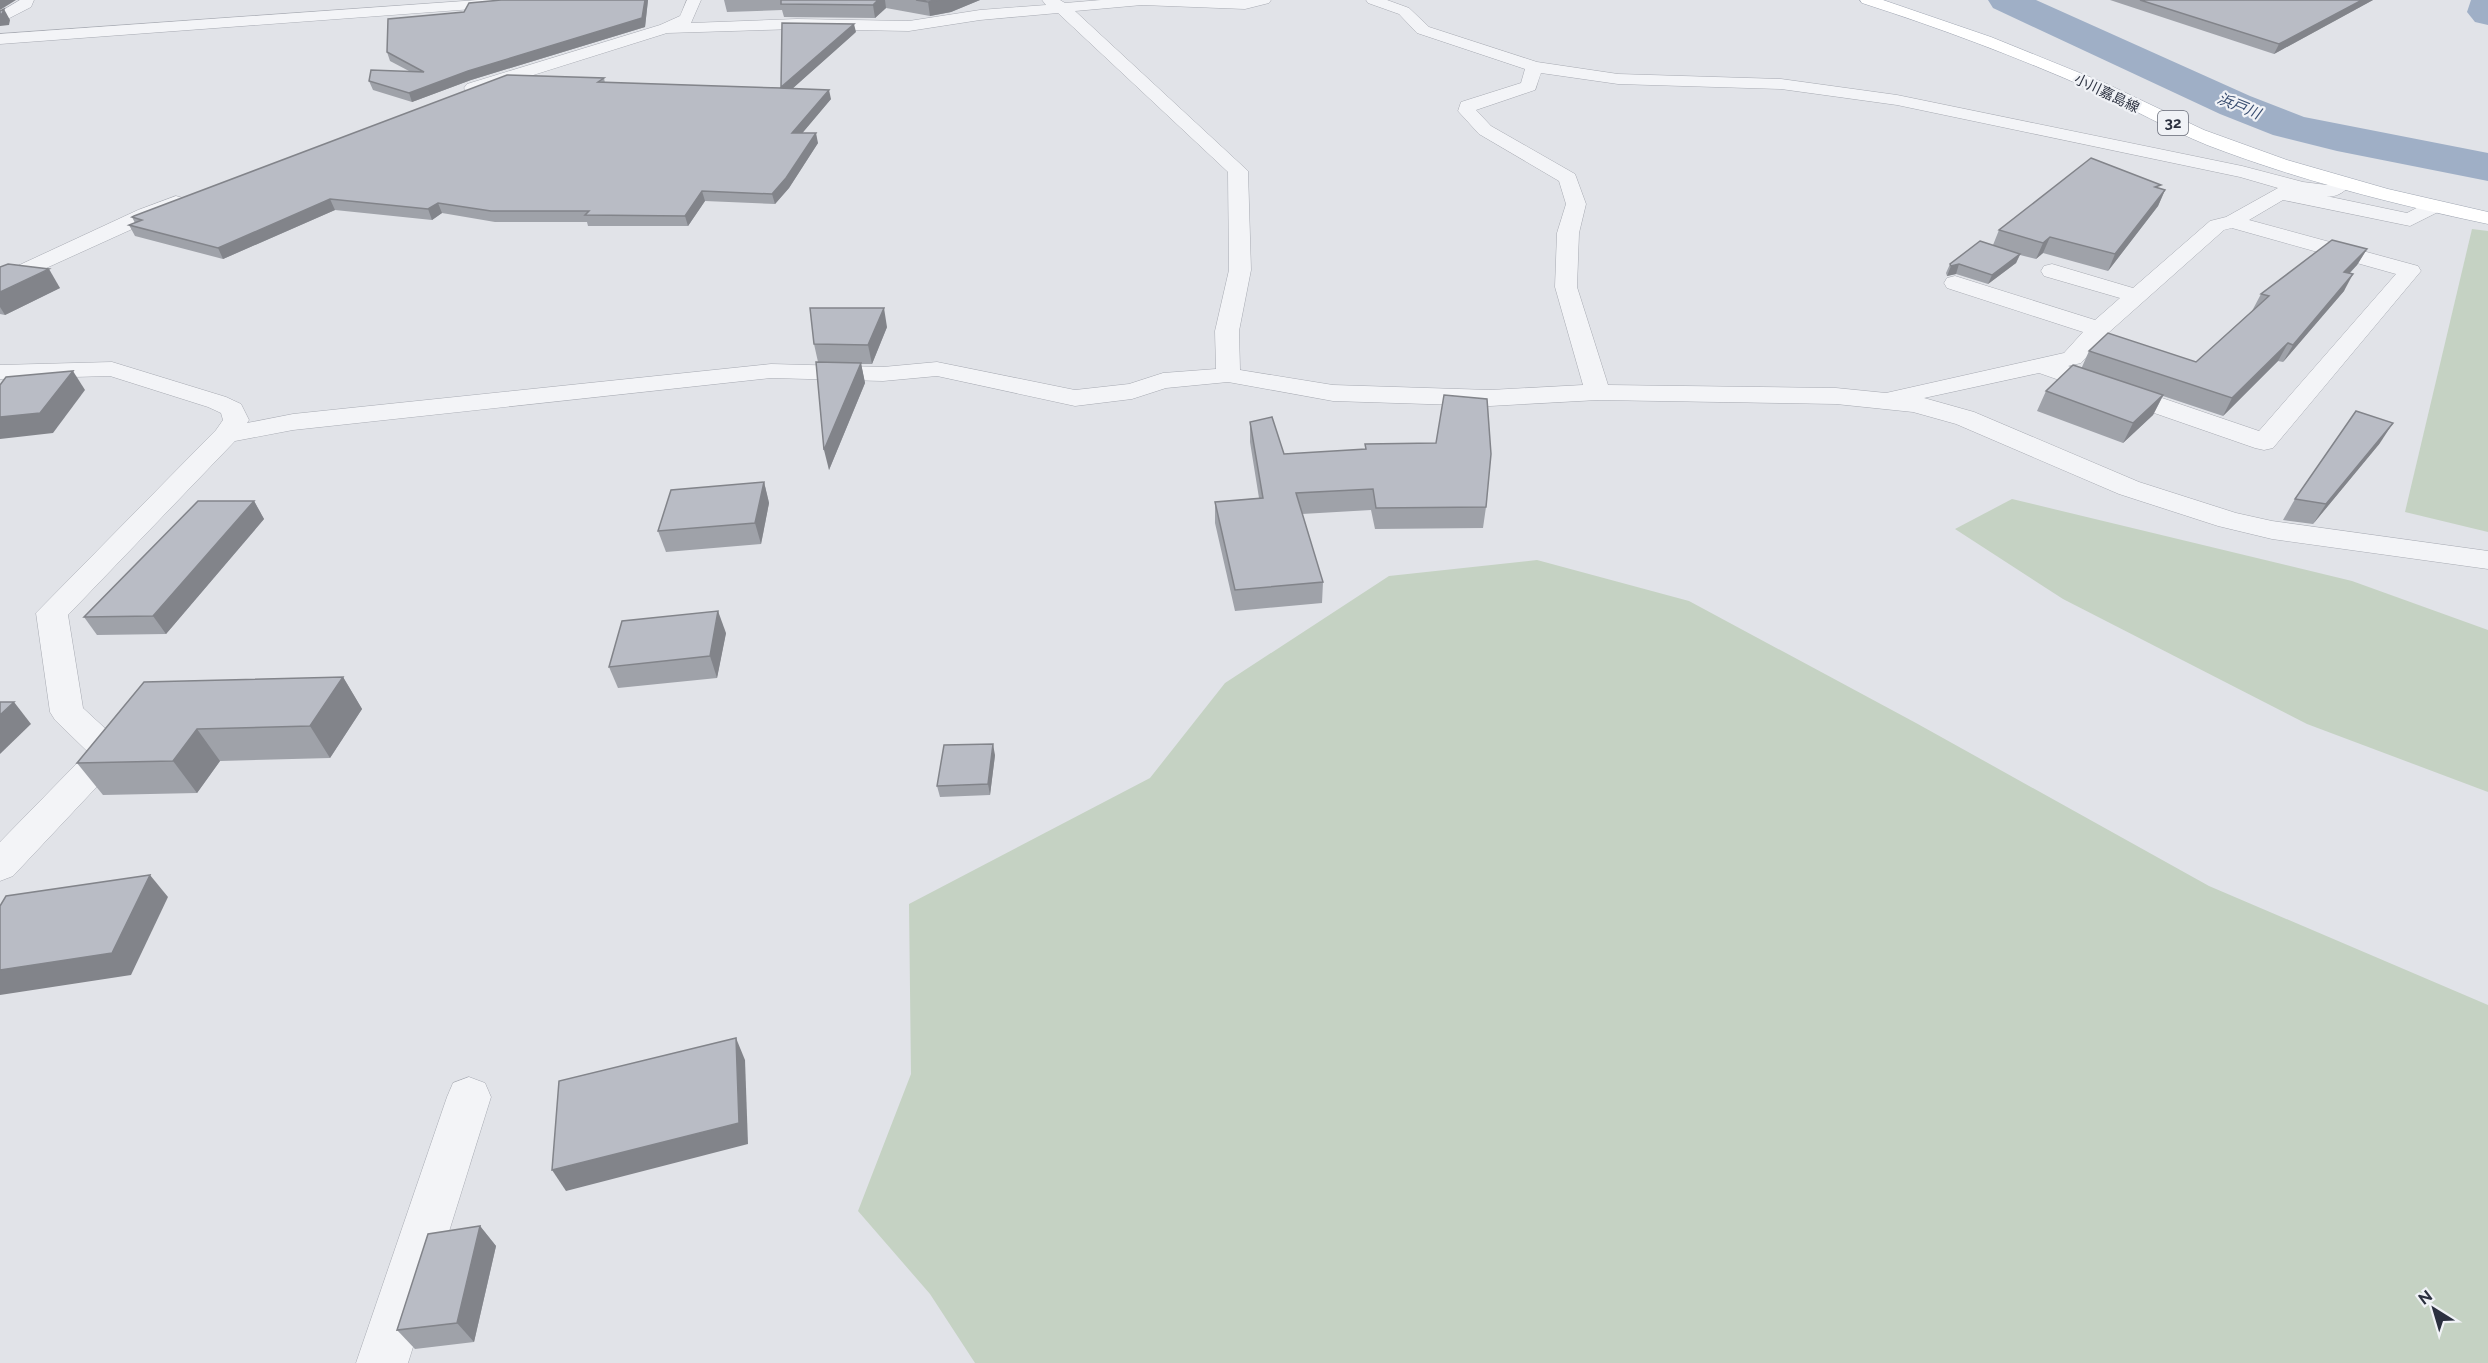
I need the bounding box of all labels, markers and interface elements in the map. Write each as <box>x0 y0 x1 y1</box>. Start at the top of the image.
street label: 小川嘉島線 <box>2072 70 2142 116</box>
water label: 浜戸川 <box>2215 89 2265 124</box>
road number: 32 <box>2158 111 2188 135</box>
north arrow <box>2404 1279 2464 1339</box>
text: N <box>2415 1286 2436 1309</box>

